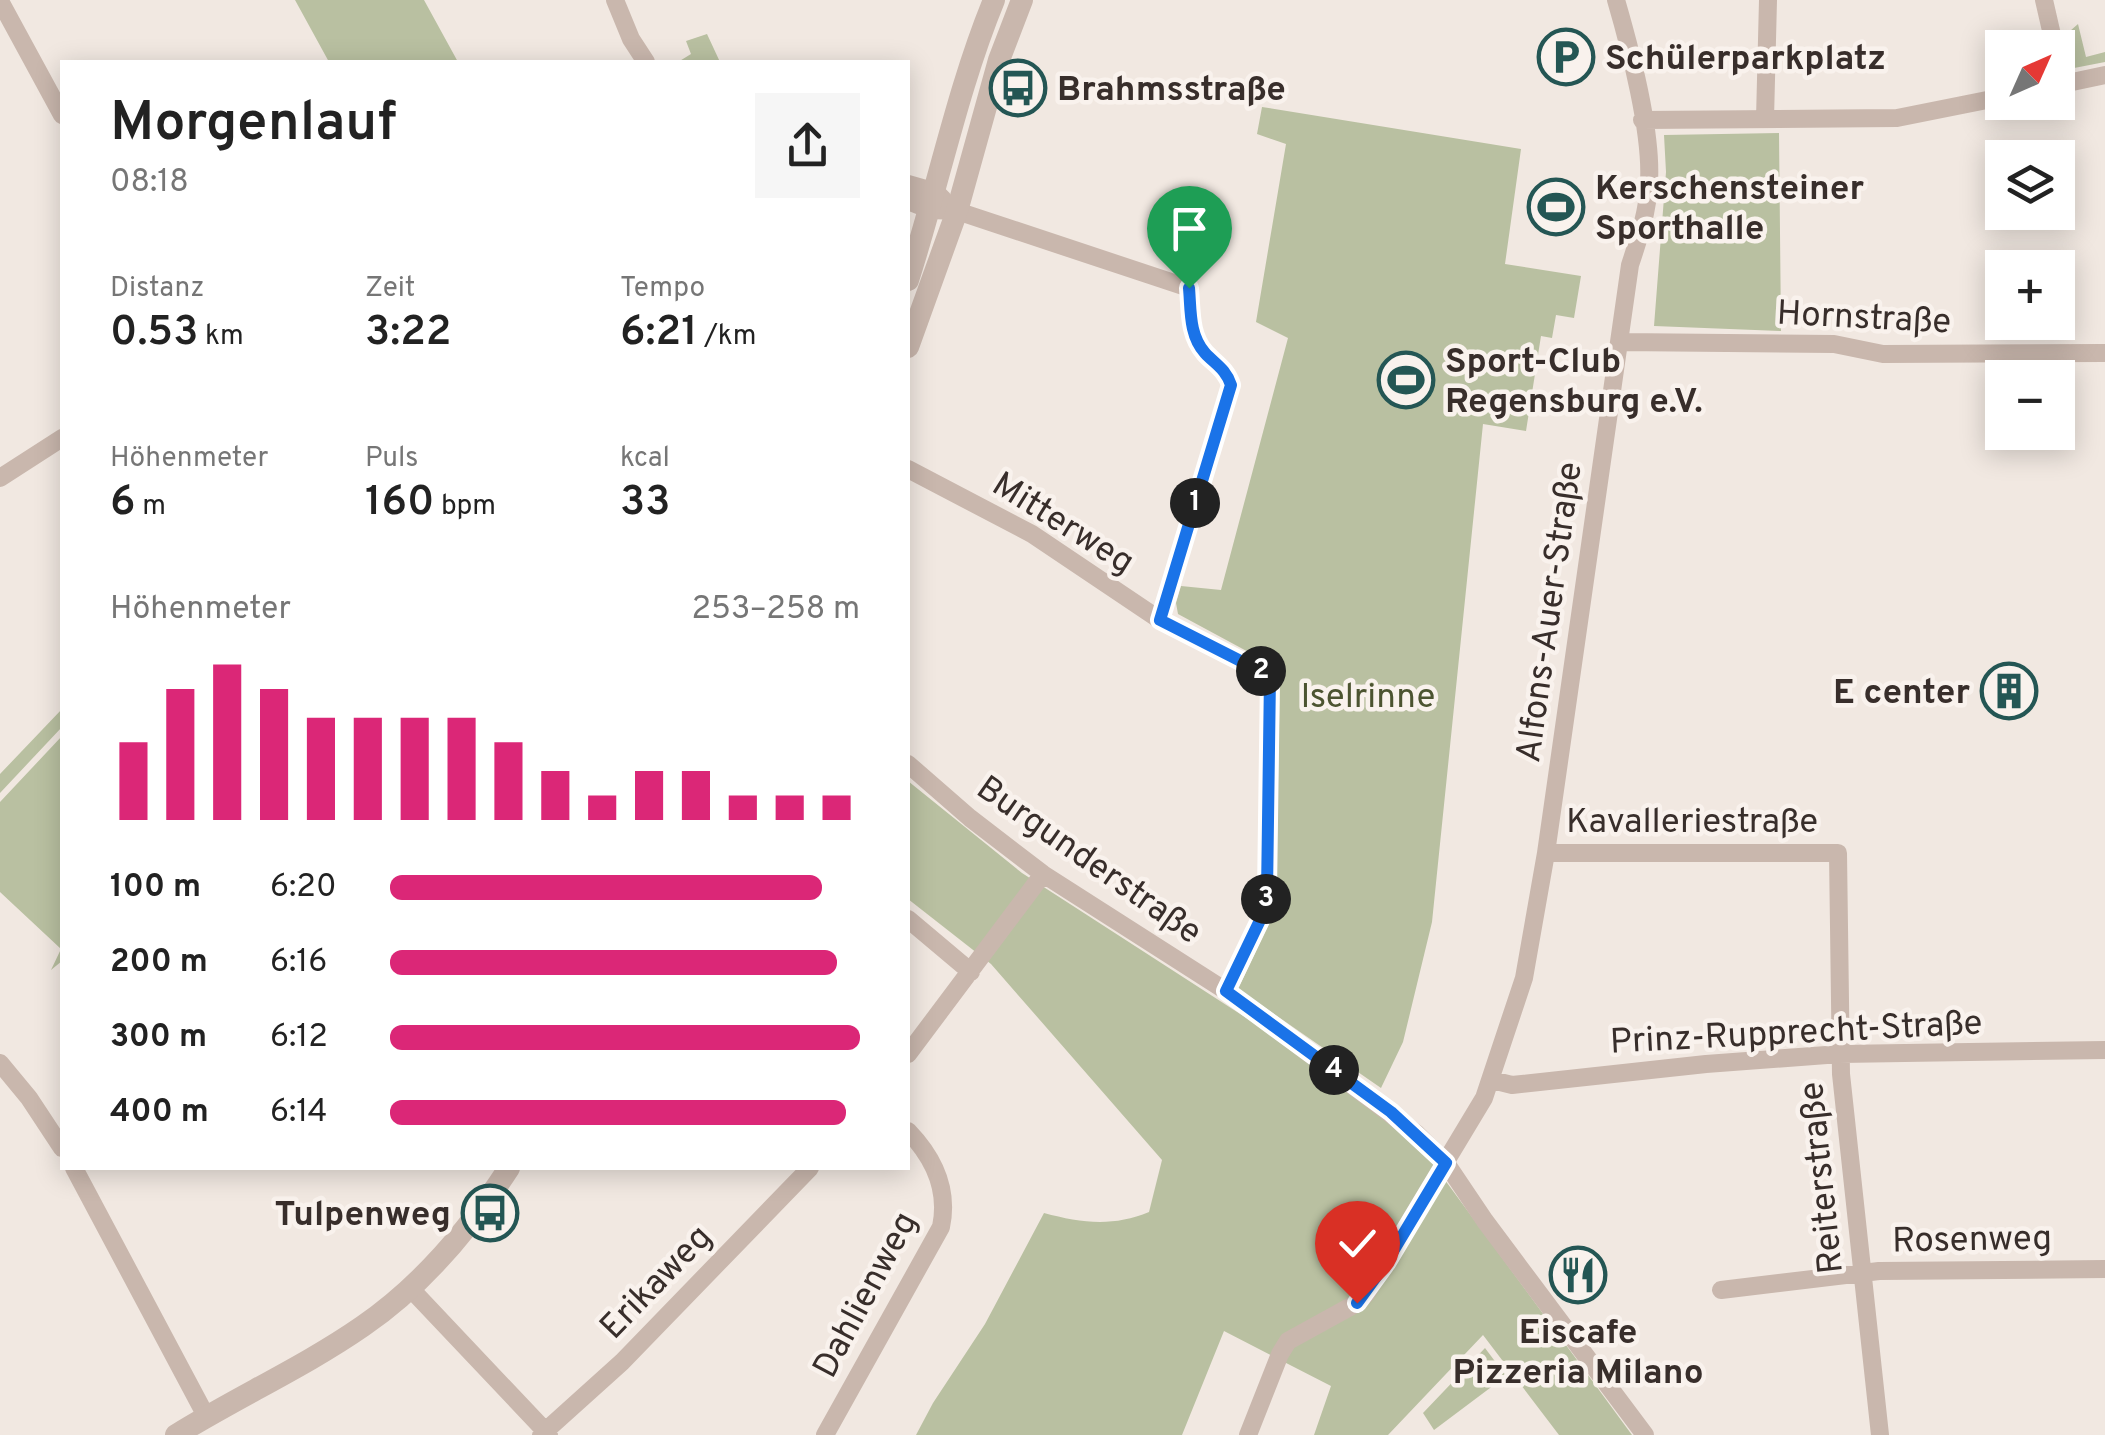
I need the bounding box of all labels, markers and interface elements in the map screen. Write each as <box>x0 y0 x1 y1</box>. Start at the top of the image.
parking icon: Schülerparkplatz <box>1536 27 1596 87</box>
north arrow <box>1985 30 2075 120</box>
map controls <box>1985 30 2075 450</box>
place label: Schülerparkplatz <box>1605 38 1886 82</box>
bus stop icon: Brahmsstraße <box>988 58 1048 118</box>
place label: Brahmsstraße <box>1057 69 1286 113</box>
text: Morgenlauf <box>110 90 397 160</box>
button: share <box>755 93 860 198</box>
button: layers <box>1985 140 2075 230</box>
text: 08:18 <box>110 163 189 203</box>
place label: Kerschensteiner Sporthalle <box>1595 168 1864 252</box>
sports icon: Kerschensteiner Sporthalle <box>1526 177 1586 237</box>
pin <box>1147 186 1232 289</box>
icon: arrive <box>1162 201 1217 256</box>
button: + <box>1985 250 2075 340</box>
text: Distanz <box>110 271 204 307</box>
text: Zeit <box>365 271 415 307</box>
text: Tempo <box>620 271 705 307</box>
street label: Hornstraße <box>1776 292 1952 346</box>
text: 0.53 <box>110 307 198 360</box>
text: 3:22 <box>365 307 452 360</box>
text: 6:21 <box>620 307 698 360</box>
text: km <box>198 319 244 355</box>
text: /km <box>698 319 756 355</box>
place label: Sport-Club Regensburg e.V. <box>1445 341 1703 425</box>
sports icon: Sport-Club Regensburg e.V. <box>1376 350 1436 410</box>
button: − <box>1985 360 2075 450</box>
text: Höhenmeter <box>110 441 268 477</box>
text: Puls <box>365 441 418 477</box>
text: kcal <box>620 441 670 477</box>
street label: Alfons-Auer-Straße <box>1508 459 1594 766</box>
street label: Mitterweg <box>983 464 1142 585</box>
text: 6 <box>110 477 136 530</box>
text: 160 <box>365 477 434 530</box>
text: 33 <box>620 477 670 530</box>
pin: 1 <box>1170 478 1220 528</box>
text: 1 <box>1189 485 1201 521</box>
text: m <box>136 489 166 525</box>
text: bpm <box>434 489 496 525</box>
text: Höhenmeter <box>110 590 291 630</box>
text: 253–258 m <box>691 590 860 630</box>
pin: 2 <box>1236 646 1286 696</box>
text: 2 <box>1252 653 1270 689</box>
building icon: E center <box>1979 661 2039 721</box>
place label: E center <box>1833 672 1970 716</box>
park label: Iselrinne <box>1301 676 1435 720</box>
street label: Burgunderstraße <box>967 767 1209 955</box>
street label: Kavalleriestraße <box>1566 801 1818 845</box>
text: 100 m <box>110 868 201 908</box>
text: 6:20 <box>270 868 336 908</box>
pin: 3 <box>1241 874 1291 924</box>
text: 3 <box>1258 881 1274 917</box>
text: 200 m <box>110 943 208 983</box>
text: 6:16 <box>270 943 327 983</box>
street label: Prinz-Rupprecht-Straße <box>1609 1002 1983 1066</box>
text: 300 m <box>110 1018 207 1058</box>
text: 6:12 <box>270 1018 328 1058</box>
pin: 4 <box>1309 1045 1359 1095</box>
text: 4 <box>1325 1052 1343 1088</box>
street label: Reiterstraße <box>1791 1080 1855 1276</box>
text: 400 m <box>110 1093 209 1133</box>
text: 6:14 <box>270 1093 327 1133</box>
bus stop icon: Tulpenweg <box>460 1183 520 1243</box>
place label: Tulpenweg <box>274 1194 451 1238</box>
pin <box>1315 1201 1400 1304</box>
street label: Dahlienweg <box>805 1205 929 1386</box>
street label: Erikaweg <box>592 1216 723 1350</box>
icon: check <box>1330 1216 1385 1271</box>
street label: Rosenweg <box>1892 1218 2052 1264</box>
restaurant icon: Eiscafe Pizzeria Milano <box>1548 1245 1608 1305</box>
place label: Eiscafe Pizzeria Milano <box>1453 1312 1703 1396</box>

